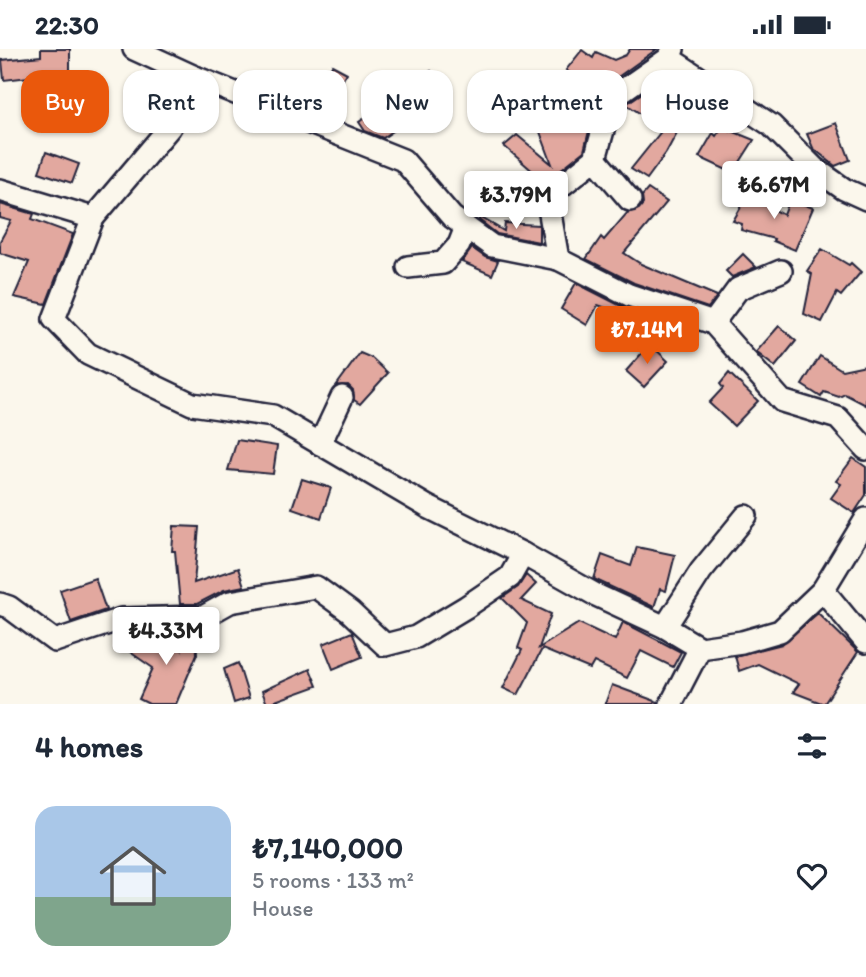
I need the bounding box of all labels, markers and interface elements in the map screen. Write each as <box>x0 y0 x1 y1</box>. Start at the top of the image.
text: 22:30 <box>35 9 99 41</box>
chip: Buy <box>21 70 109 133</box>
chip: Rent <box>123 70 219 133</box>
chip: Filters <box>233 70 347 133</box>
chip: New <box>361 70 453 133</box>
chip: Apartment <box>467 70 627 133</box>
chip: House <box>641 70 753 133</box>
pin: ₺6.67M <box>717 162 831 221</box>
text: ₺6.67M <box>738 170 810 198</box>
pin: ₺3.79M <box>459 171 573 231</box>
text: ₺3.79M <box>480 180 552 208</box>
pin: ₺7.14M <box>590 307 704 366</box>
text: ₺7.14M <box>611 315 683 343</box>
pin: ₺4.33M <box>109 607 223 667</box>
text: ₺4.33M <box>128 616 204 644</box>
icon: filters <box>793 727 831 765</box>
text: 4 homes <box>35 728 143 765</box>
text: ₺7,140,000 <box>252 829 403 866</box>
icon: home <box>91 834 175 918</box>
icon: heart <box>793 857 831 895</box>
text: 5 rooms · 133 m² <box>252 866 414 894</box>
text: House <box>252 894 314 922</box>

